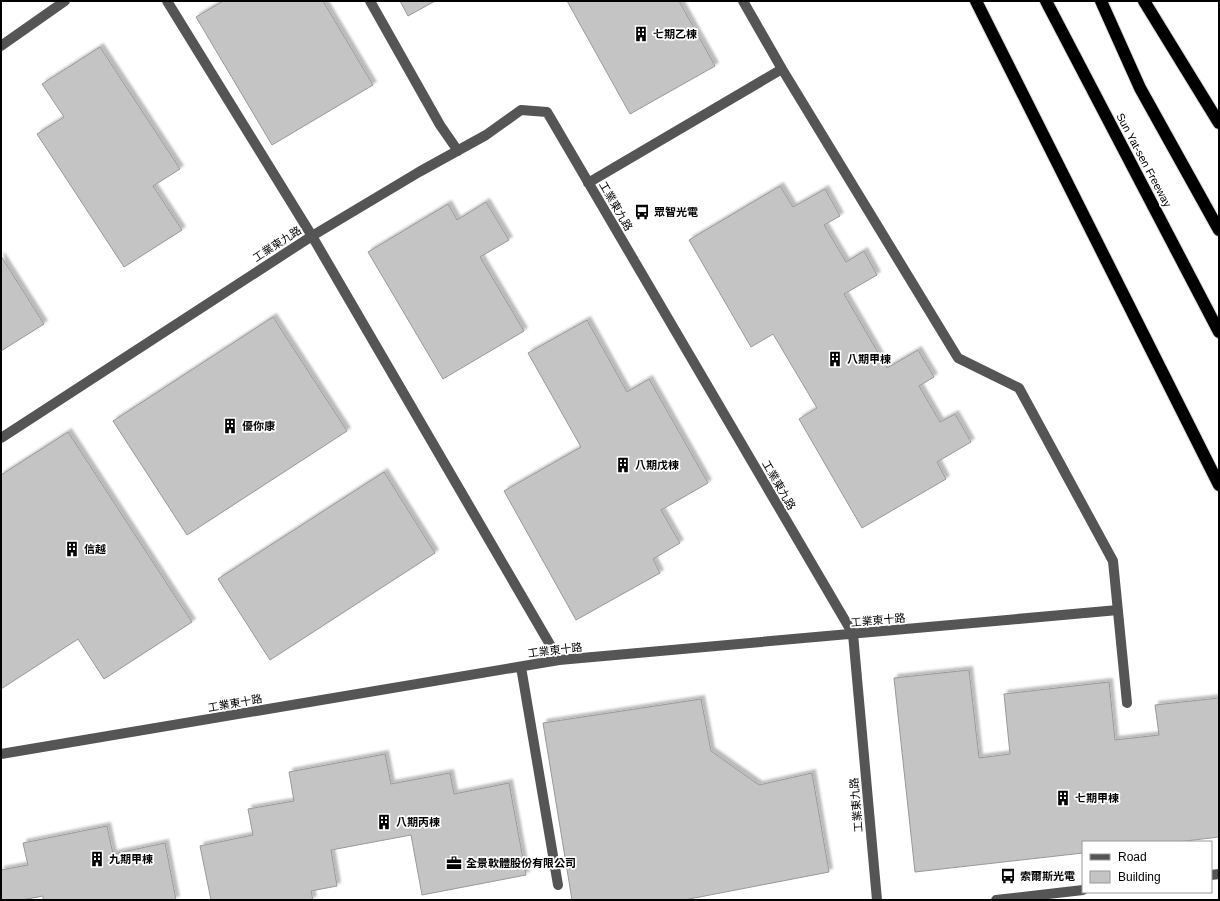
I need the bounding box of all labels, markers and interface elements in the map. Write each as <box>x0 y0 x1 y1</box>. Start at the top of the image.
building icon: 七期乙棟 <box>632 25 650 43</box>
place label: 七期乙棟 <box>653 28 697 40</box>
street label: Sun Yat-sen Freeway <box>1114 111 1174 210</box>
street label: 工業東九路 <box>597 179 635 233</box>
bus stop icon: 眾智光電 <box>633 203 651 221</box>
place label: 眾智光電 <box>654 206 698 218</box>
street label: 工業東九路 <box>251 224 303 264</box>
building icon: 八期甲棟 <box>826 350 844 368</box>
place label: 八期甲棟 <box>847 353 891 365</box>
building icon: 優你康 <box>221 417 239 435</box>
place label: 優你康 <box>242 420 275 432</box>
building icon: 八期戊棟 <box>614 456 632 474</box>
street label: 工業東九路 <box>760 458 798 512</box>
place label: 八期戊棟 <box>635 459 679 471</box>
building icon: 信越 <box>63 540 81 558</box>
place label: 信越 <box>84 543 106 555</box>
street label: 工業東十路 <box>850 612 906 628</box>
street label: 工業東十路 <box>527 641 583 659</box>
street label: 工業東十路 <box>207 692 263 714</box>
street label: 工業東九路 <box>848 777 864 833</box>
building icon: 七期甲棟 <box>1054 789 1072 807</box>
place label: 七期甲棟 <box>1075 792 1119 804</box>
building icon: 八期丙棟 <box>375 813 393 831</box>
place label: 八期丙棟 <box>396 816 440 828</box>
legend <box>1082 841 1212 893</box>
building icon: 九期甲棟 <box>88 850 106 868</box>
text: Road <box>1118 850 1147 864</box>
place label: 九期甲棟 <box>109 853 153 865</box>
office icon: 全景軟體股份有限公司 <box>445 854 463 872</box>
place label: 全景軟體股份有限公司 <box>466 857 576 869</box>
bus stop icon: 索爾斯光電 <box>999 867 1017 885</box>
place label: 索爾斯光電 <box>1020 870 1075 882</box>
text: Building <box>1118 870 1161 884</box>

